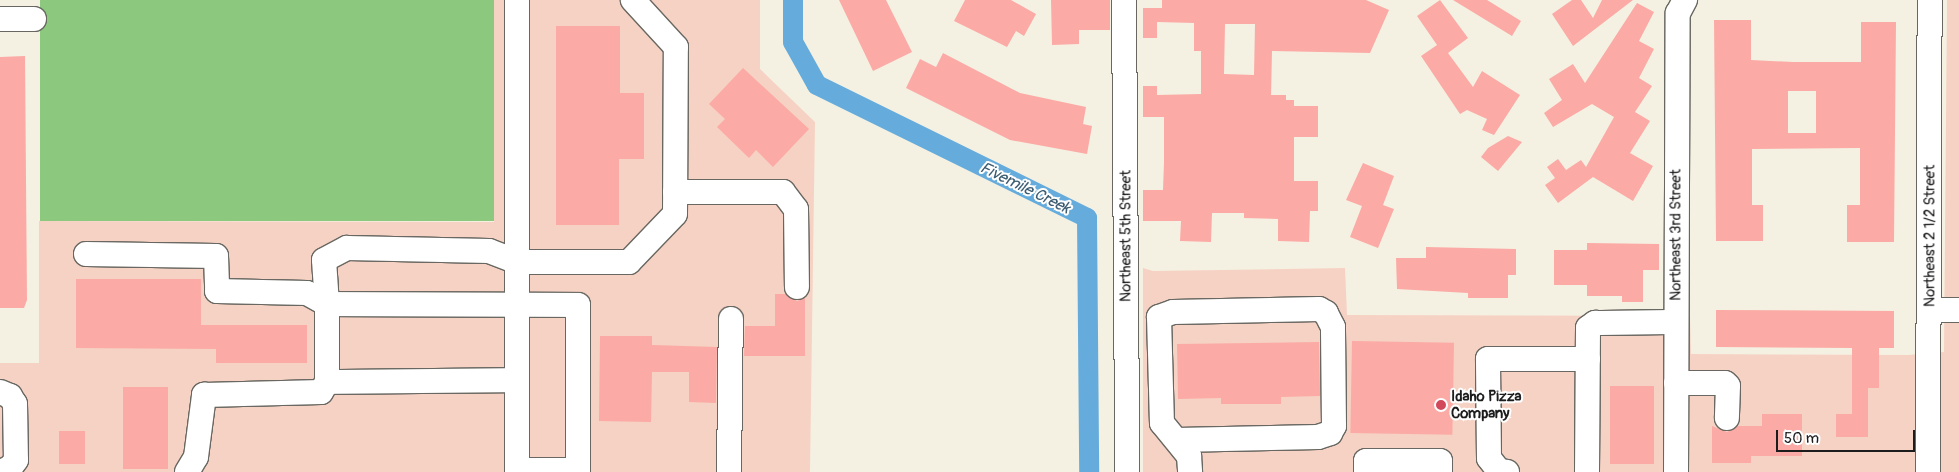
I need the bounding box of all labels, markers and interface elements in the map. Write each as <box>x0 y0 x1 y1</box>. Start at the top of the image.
water label: Fivemile Creek <box>977 158 1073 218</box>
street label: Northeast 2 1/2 Street <box>1921 165 1939 307</box>
street label: Northeast 3rd Street <box>1667 169 1685 301</box>
street label: Northeast 5th Street <box>1117 170 1135 302</box>
place label: Idaho Pizza Company <box>1451 387 1521 422</box>
marker: Idaho Pizza Company <box>1435 399 1447 411</box>
scale bar <box>1779 420 1918 452</box>
text: 50 m <box>1784 429 1819 448</box>

